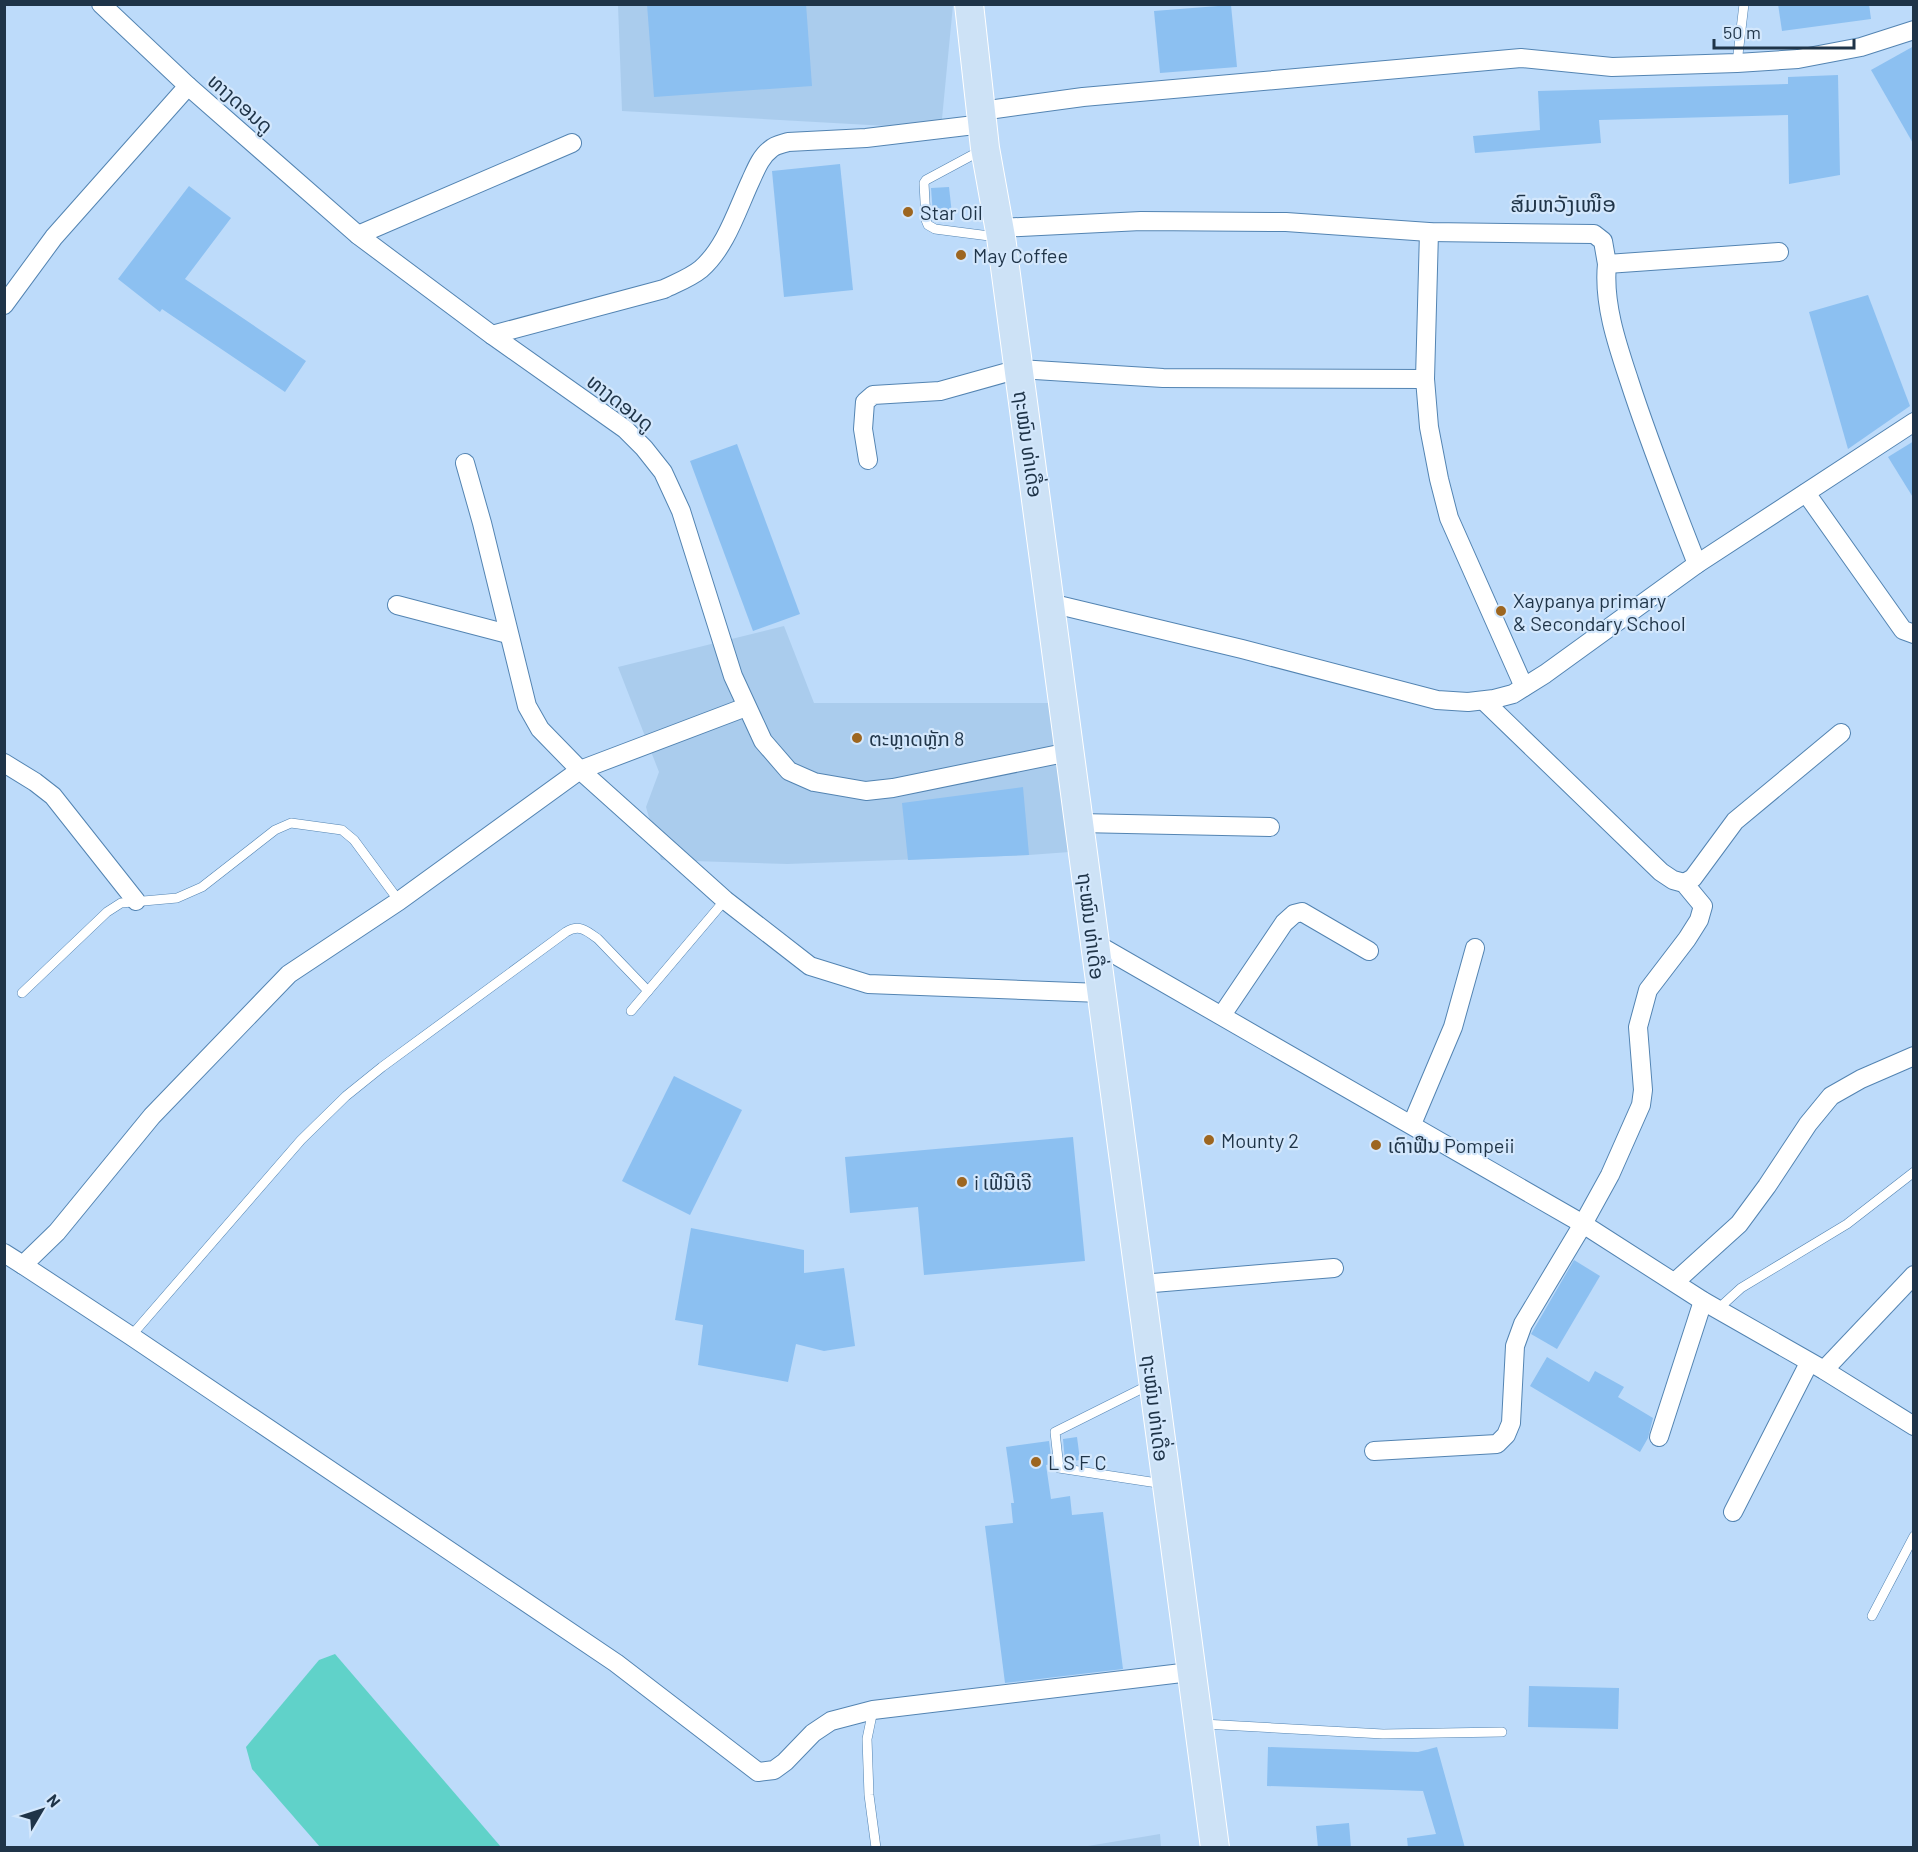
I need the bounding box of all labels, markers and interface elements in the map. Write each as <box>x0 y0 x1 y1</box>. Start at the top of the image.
scale bar <box>1714 12 1854 50</box>
text: 50 m <box>1723 21 1761 43</box>
street label: ທາງດອນດູ <box>202 68 278 139</box>
district label: ສົມຫວັງເໜືອ <box>1510 190 1616 216</box>
place label: Star Oil <box>920 200 983 224</box>
marker: Star Oil <box>901 205 915 219</box>
place label: May Coffee <box>973 243 1068 267</box>
marker: May Coffee <box>954 248 968 262</box>
street label: ທາງດອນດູ <box>581 368 659 437</box>
street label: ຖະໝົນ ທ່າເດື່ອ <box>1010 389 1050 499</box>
place label: Xaypanya primary & Secondary School <box>1513 588 1686 635</box>
marker: Xaypanya primary & Secondary School <box>1494 604 1508 618</box>
place label: ຕະຫຼາດຫຼັກ 8 <box>869 726 964 750</box>
marker: ຕະຫຼາດຫຼັກ 8 <box>850 731 864 745</box>
street label: ຖະໝົນ ທ່າເດື່ອ <box>1074 871 1112 981</box>
place label: Mounty 2 <box>1221 1128 1299 1152</box>
marker: Mounty 2 <box>1202 1133 1216 1147</box>
place label: ເຕົາຟືນ Pompeii <box>1388 1133 1515 1157</box>
marker: ເຕົາຟືນ Pompeii <box>1369 1138 1383 1152</box>
place label: i ເຟີນີເຈີ <box>974 1170 1032 1194</box>
marker: i ເຟີນີເຈີ <box>955 1175 969 1189</box>
street label: ຖະໝົນ ທ່າເດື່ອ <box>1138 1353 1176 1463</box>
place label: L S F C <box>1048 1450 1107 1474</box>
marker: L S F C <box>1029 1455 1043 1469</box>
north arrow <box>12 1780 72 1840</box>
text: N <box>43 1790 65 1810</box>

